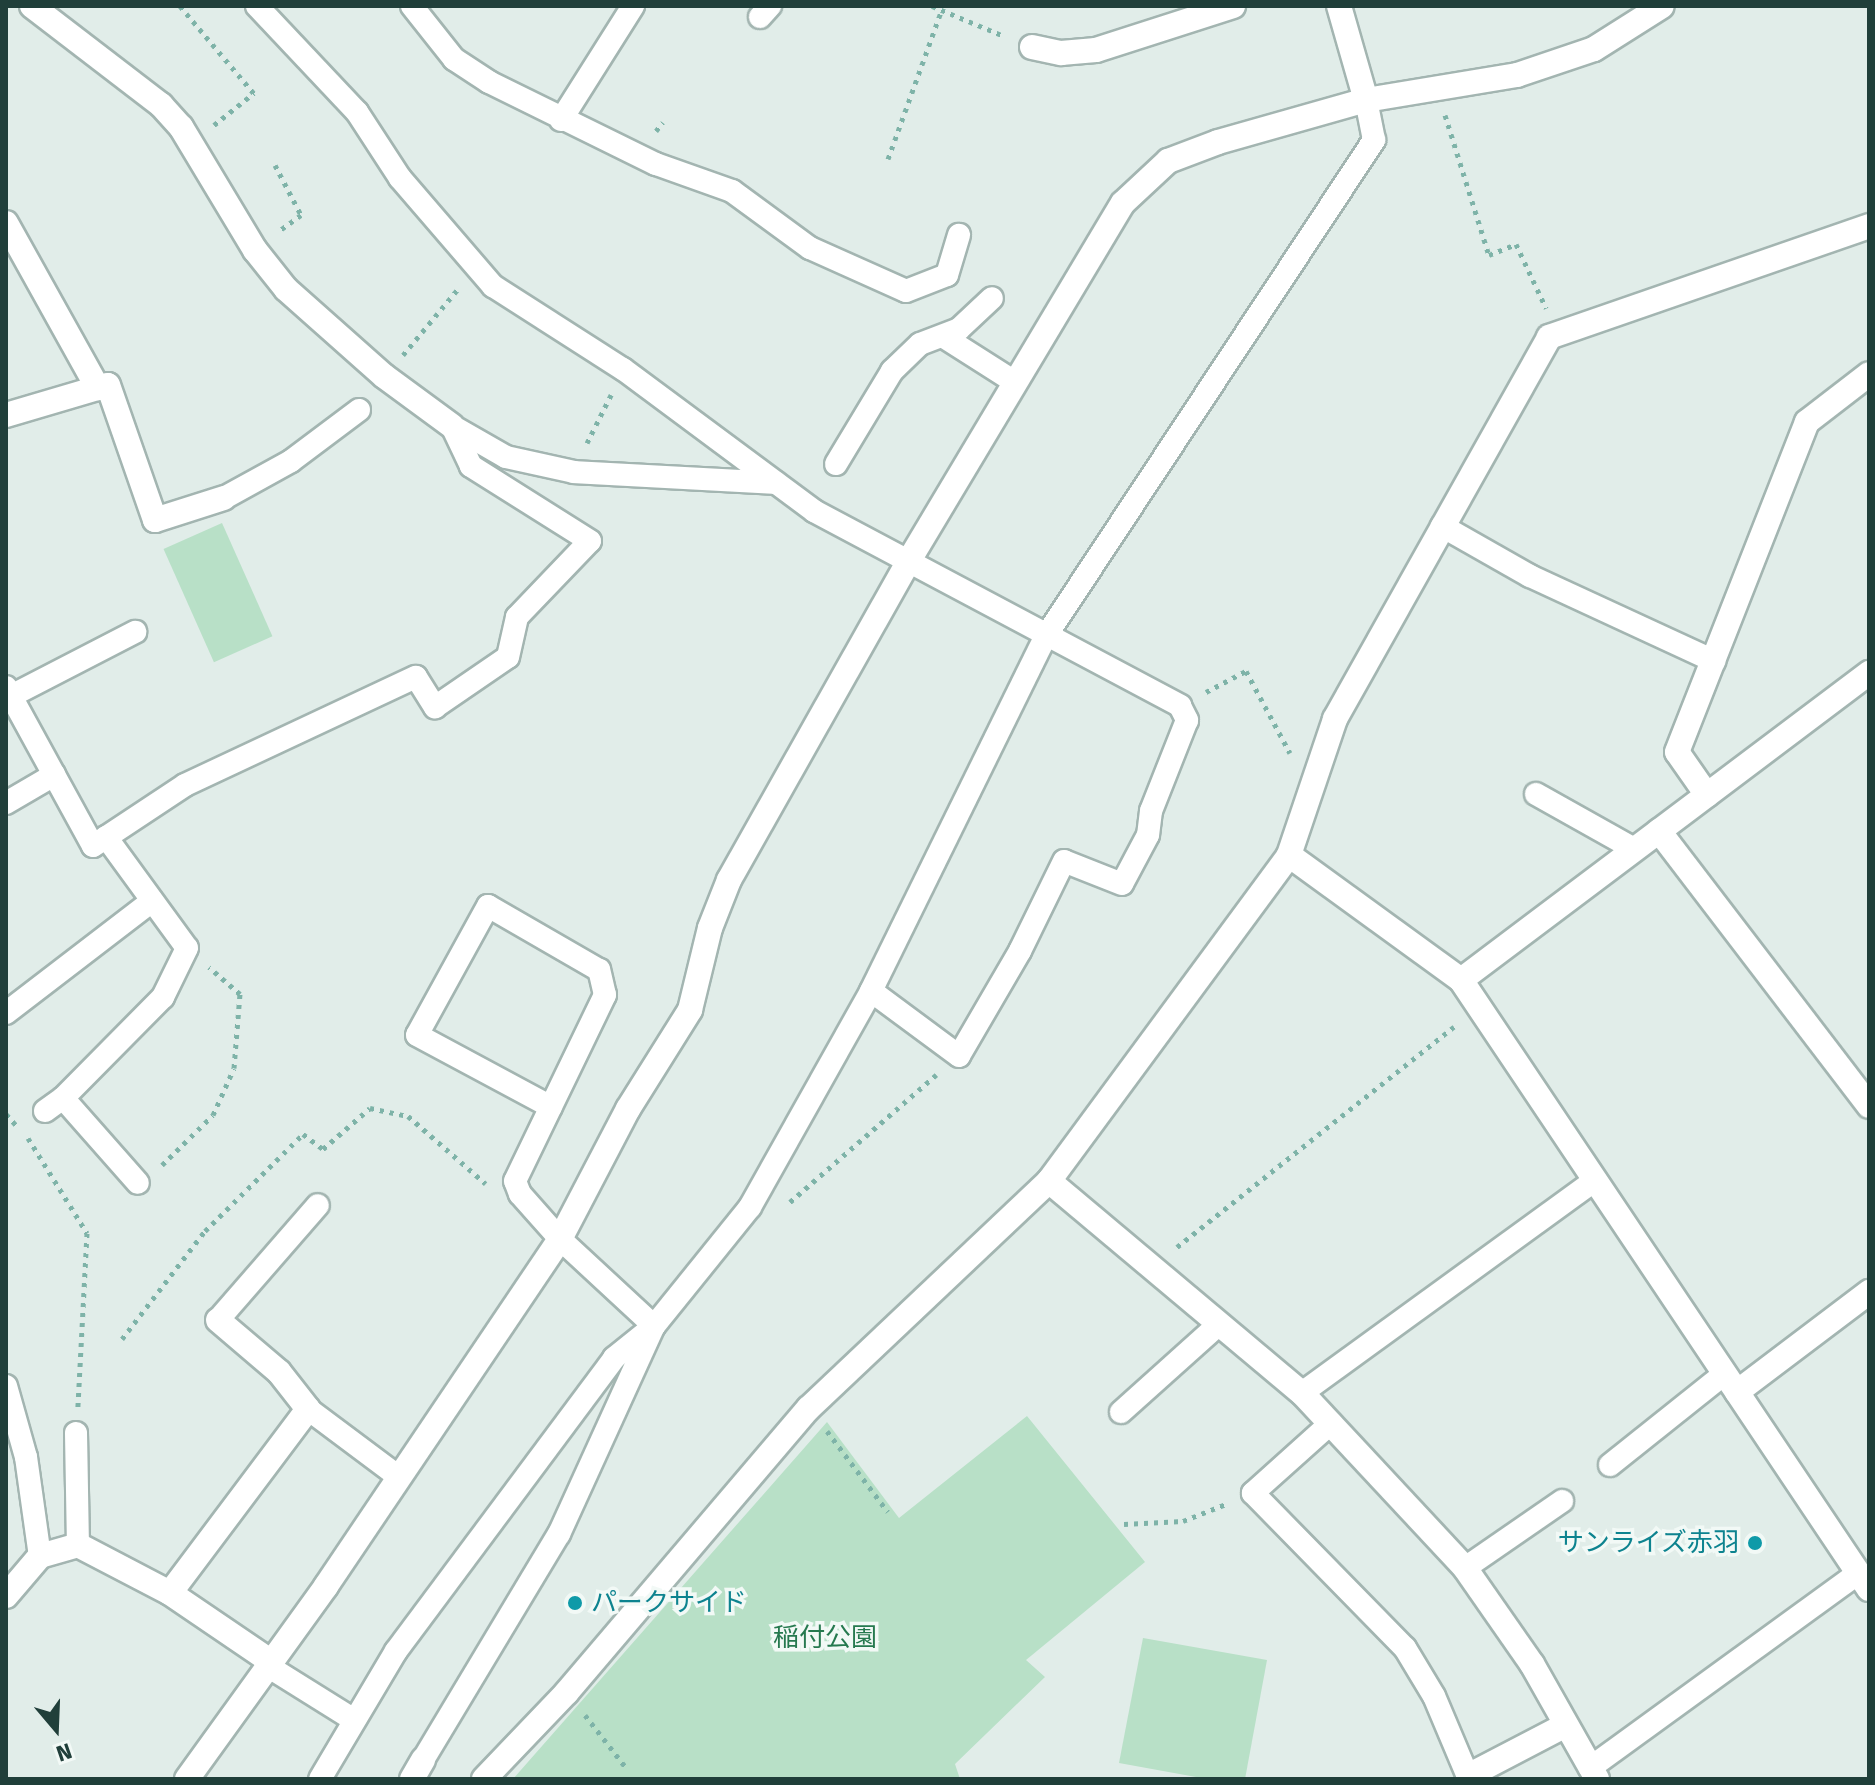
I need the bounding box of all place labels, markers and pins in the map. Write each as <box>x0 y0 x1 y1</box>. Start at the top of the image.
place label: サンライズ赤羽 <box>1557 1527 1739 1559</box>
marker: サンライズ赤羽 <box>1746 1534 1764 1552</box>
place label: パークサイド <box>591 1587 747 1619</box>
marker: パークサイド <box>566 1594 584 1612</box>

